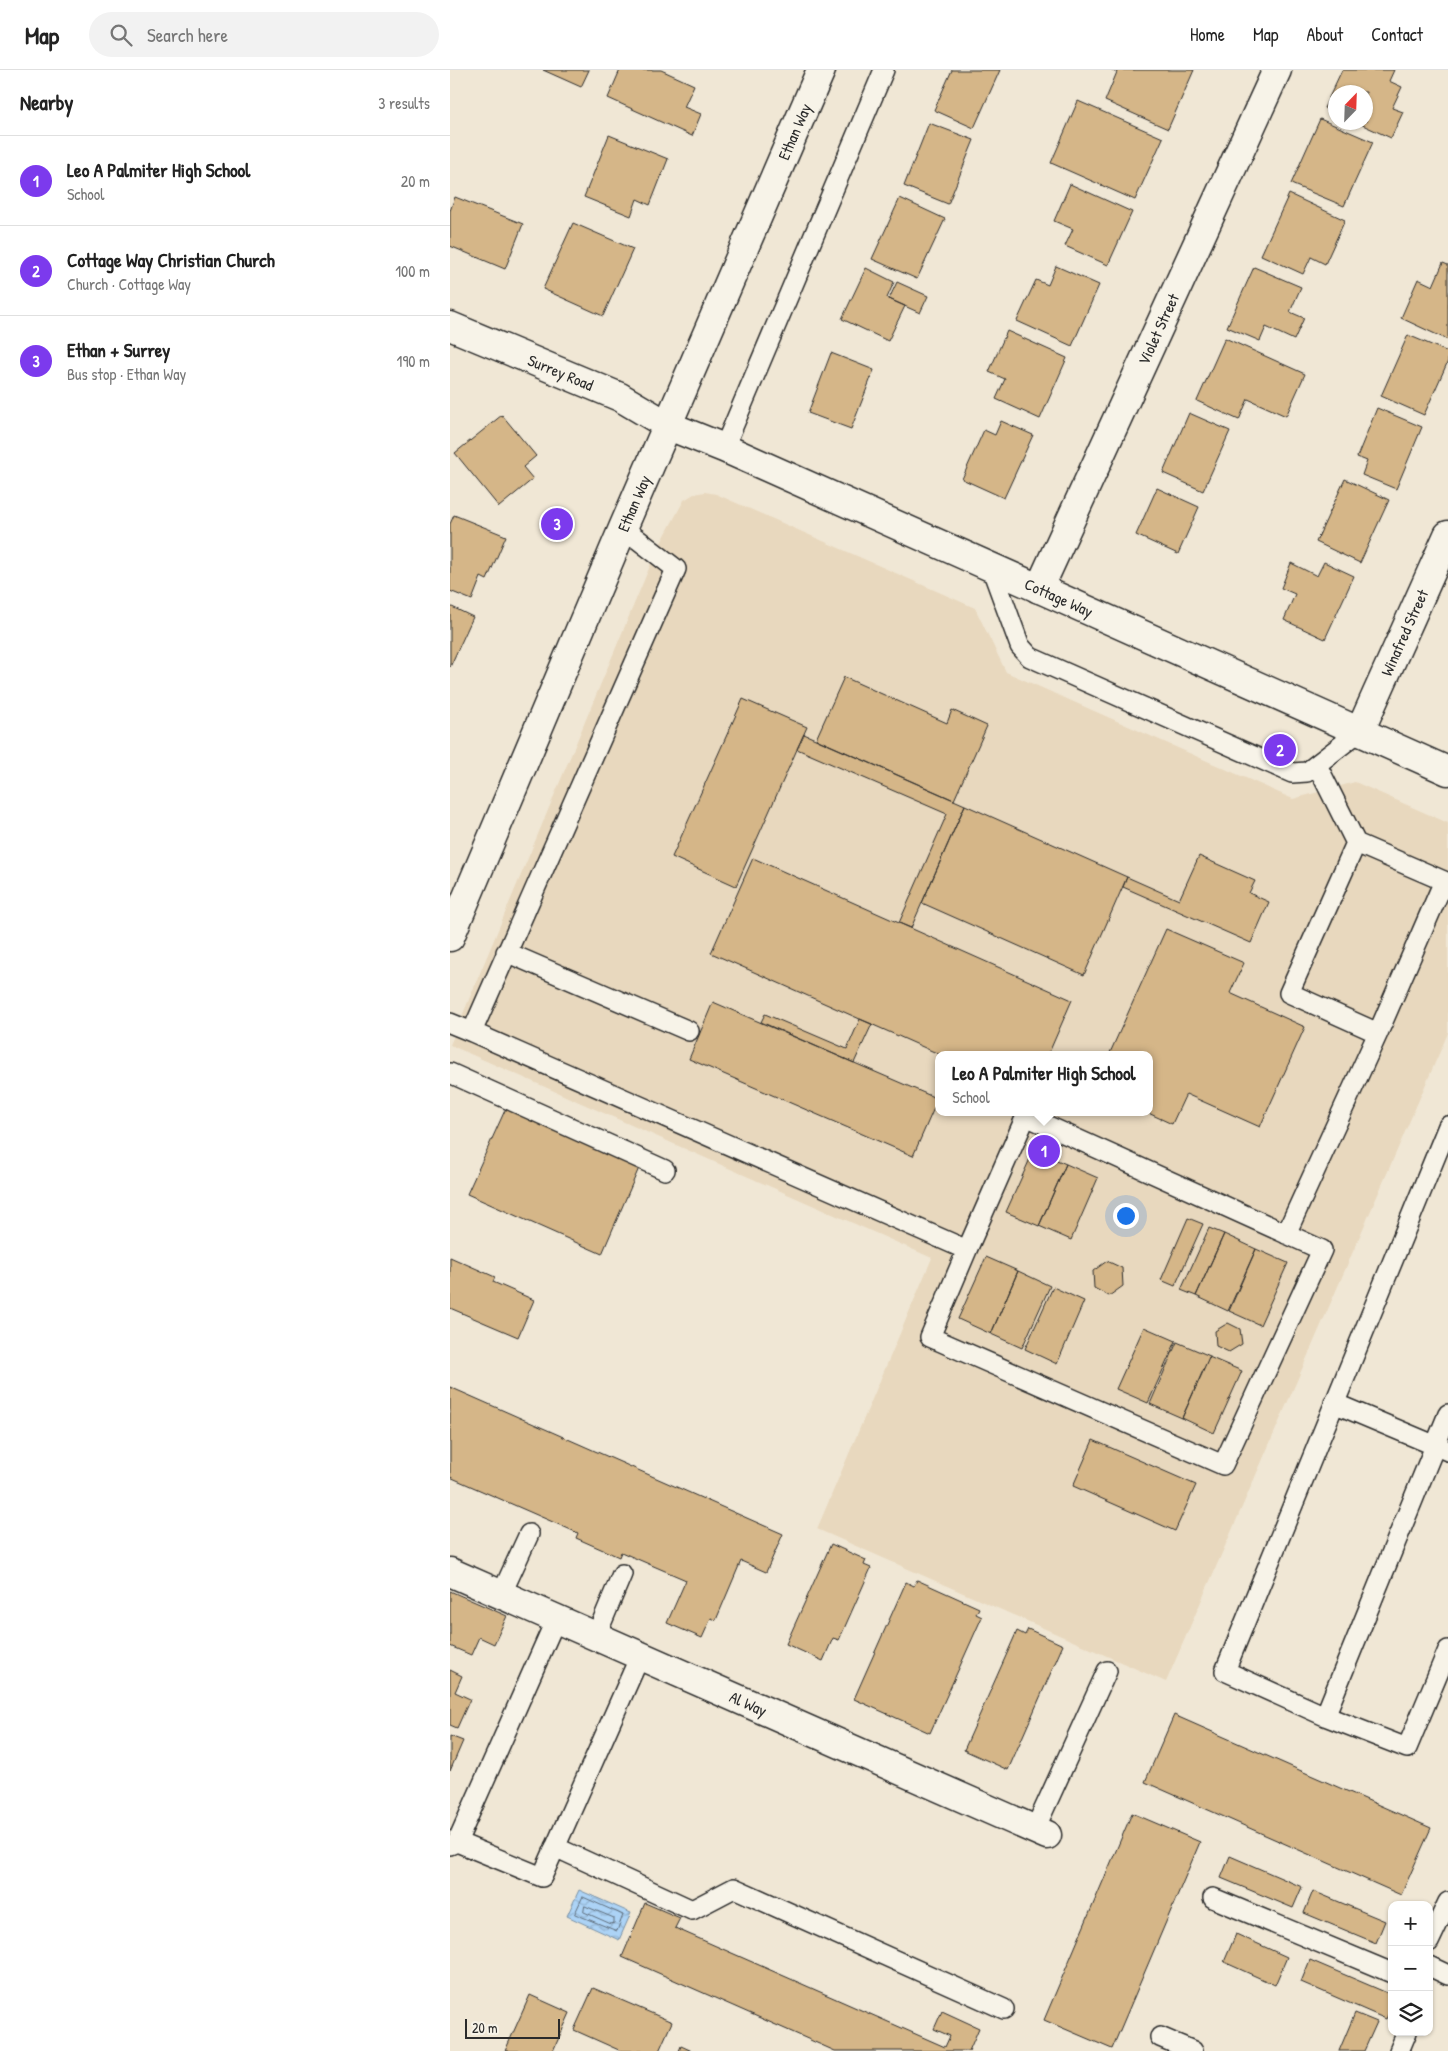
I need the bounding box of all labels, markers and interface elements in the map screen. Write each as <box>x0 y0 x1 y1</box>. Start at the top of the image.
search box <box>89 12 439 57</box>
text: Map <box>25 19 59 51</box>
icon: search <box>107 21 135 49</box>
text: Search here <box>147 22 228 48</box>
text: Home <box>1190 22 1225 47</box>
text: Map <box>1253 22 1278 47</box>
text: About <box>1306 22 1343 47</box>
text: Contact <box>1371 22 1423 47</box>
north arrow <box>1328 85 1373 130</box>
text: Nearby <box>20 88 73 117</box>
text: 3 results <box>378 92 430 114</box>
street label: Ethan Way <box>773 100 816 163</box>
text: Leo A Palmiter High School <box>67 157 250 183</box>
text: 1 <box>33 170 39 192</box>
text: 20 m <box>401 170 430 192</box>
text: School <box>67 183 104 205</box>
text: Cottage Way Christian Church <box>67 247 275 273</box>
text: 2 <box>32 260 40 282</box>
text: 100 m <box>395 260 430 282</box>
text: Church · Cottage Way <box>67 273 191 295</box>
street label: Violet Street <box>1132 289 1184 368</box>
text: Ethan + Surrey <box>67 337 170 363</box>
street label: Surrey Road <box>525 349 597 396</box>
text: 3 <box>32 350 40 372</box>
text: 190 m <box>397 350 430 372</box>
text: Bus stop · Ethan Way <box>67 363 186 385</box>
street label: Ethan Way <box>612 471 656 535</box>
pin: 3 <box>541 505 573 543</box>
street label: Cottage Way <box>1021 573 1097 622</box>
street label: Winafred Street <box>1375 585 1433 679</box>
pin: 2 <box>1264 731 1296 769</box>
popup <box>935 1051 1153 1116</box>
text: Leo A Palmiter High School <box>952 1060 1136 1086</box>
text: School <box>952 1086 990 1108</box>
pin: 1 <box>1028 1132 1060 1170</box>
your location <box>1113 1203 1139 1229</box>
street label: Al Way <box>726 1686 771 1721</box>
map controls <box>1388 1901 1433 2036</box>
button: + <box>1388 1901 1433 1946</box>
button: − <box>1388 1946 1433 1991</box>
button: layers <box>1388 1991 1433 2036</box>
scale bar <box>465 2016 560 2039</box>
text: 20 m <box>472 2018 498 2037</box>

